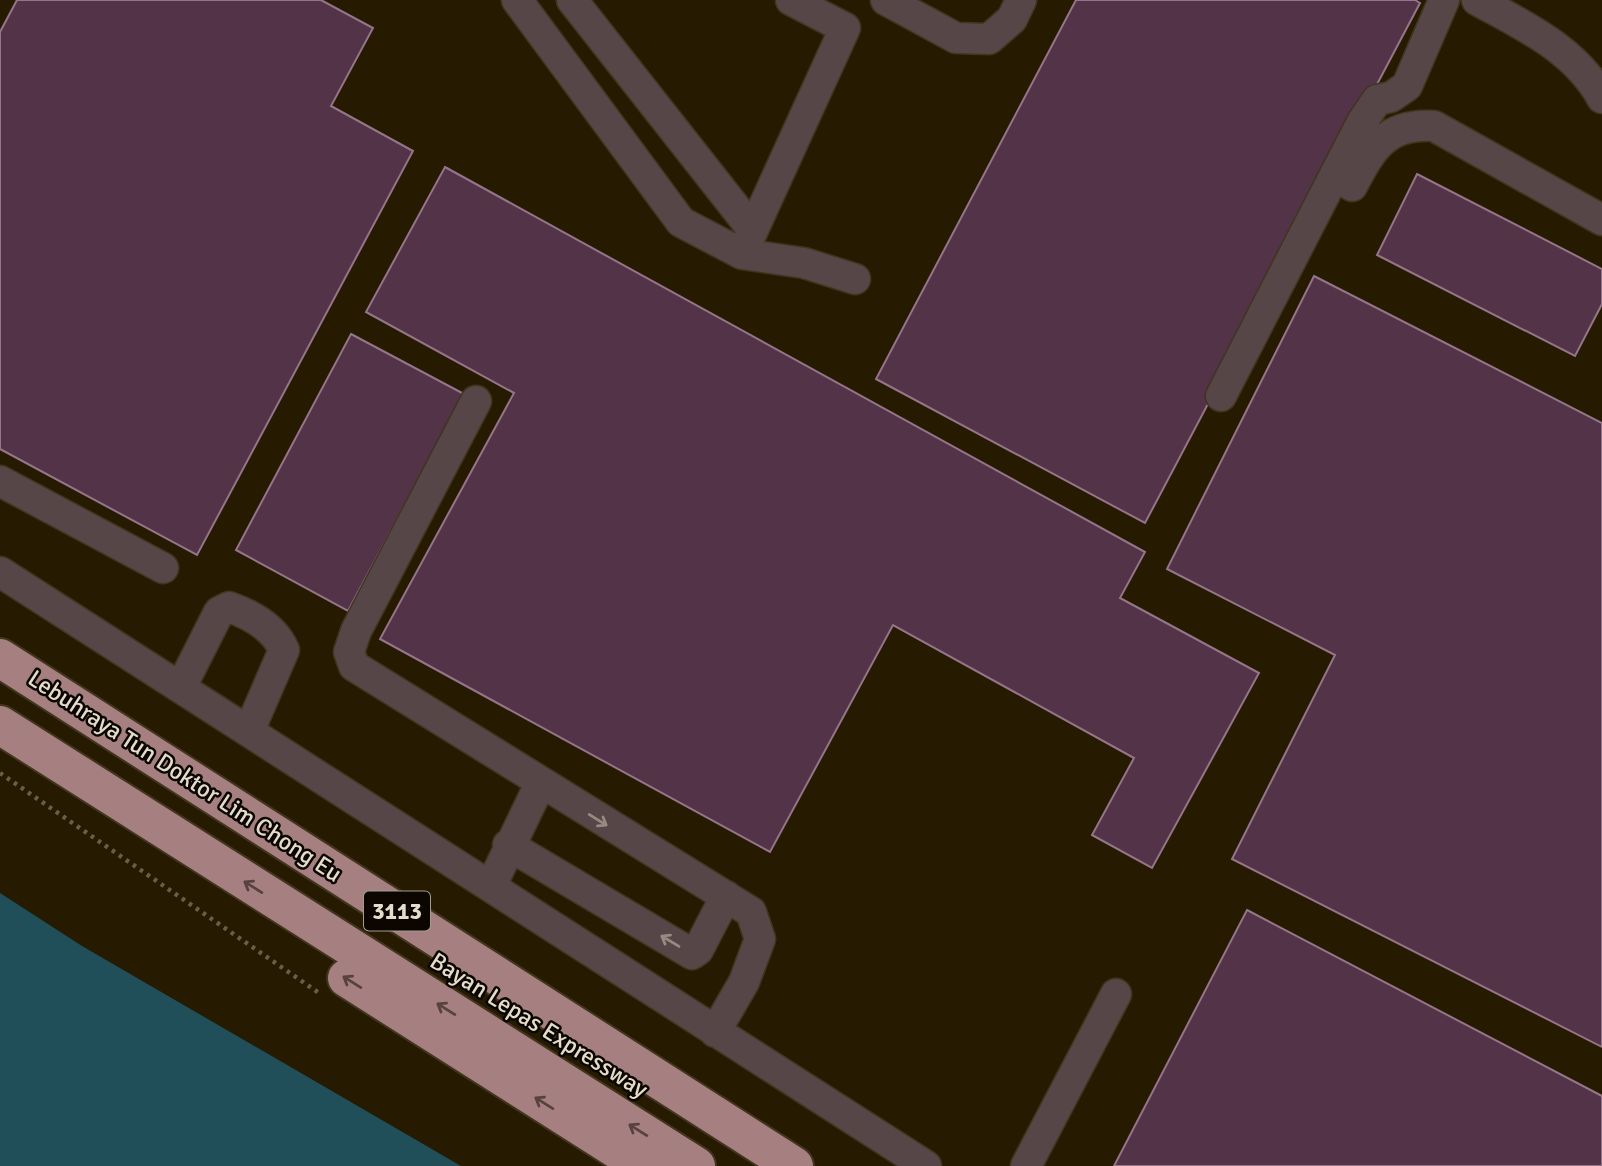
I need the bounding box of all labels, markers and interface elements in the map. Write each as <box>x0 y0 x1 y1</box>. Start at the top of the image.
street label: Lebuhraya Tun Doktor Lim Chong Eu <box>22 663 348 889</box>
one-way arrow <box>588 812 607 827</box>
one-way arrow <box>244 880 264 894</box>
road number: 3113 <box>364 891 430 930</box>
one-way arrow <box>661 934 681 948</box>
street label: Bayan Lepas Expressway <box>424 946 654 1104</box>
one-way arrow <box>343 974 362 989</box>
one-way arrow <box>436 1001 456 1015</box>
one-way arrow <box>535 1096 555 1110</box>
one-way arrow <box>629 1122 649 1136</box>

